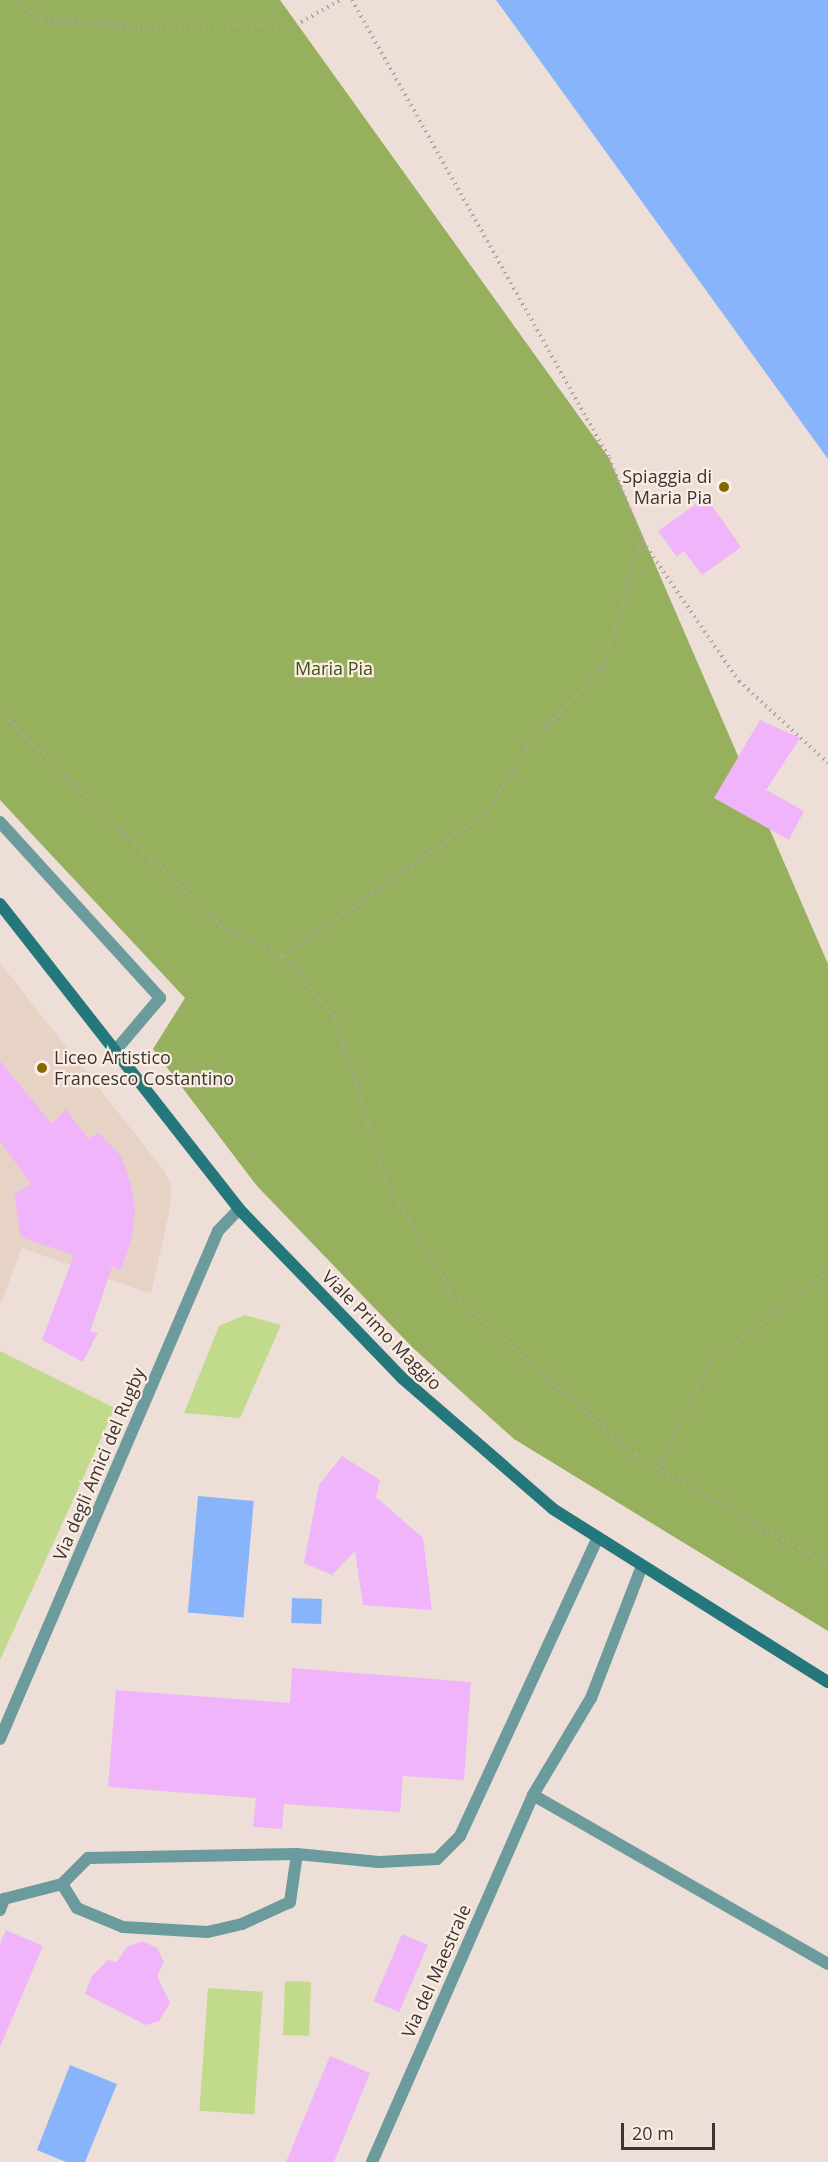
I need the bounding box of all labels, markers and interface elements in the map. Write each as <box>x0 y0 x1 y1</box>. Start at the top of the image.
place label: Spiaggia di Maria Pia <box>622 466 712 508</box>
marker: Spiaggia di Maria Pia <box>717 480 731 494</box>
park label: Maria Pia <box>295 657 373 679</box>
place label: Liceo Artistico Francesco Costantino <box>54 1047 234 1090</box>
marker: Liceo Artistico Francesco Costantino <box>35 1061 49 1075</box>
street label: Viale Primo Maggio <box>318 1266 446 1394</box>
street label: Via degli Amici del Rugby <box>49 1364 149 1564</box>
street label: Via del Maestrale <box>397 1901 475 2041</box>
scale bar <box>624 2111 718 2149</box>
text: 20 m <box>632 2121 674 2145</box>

